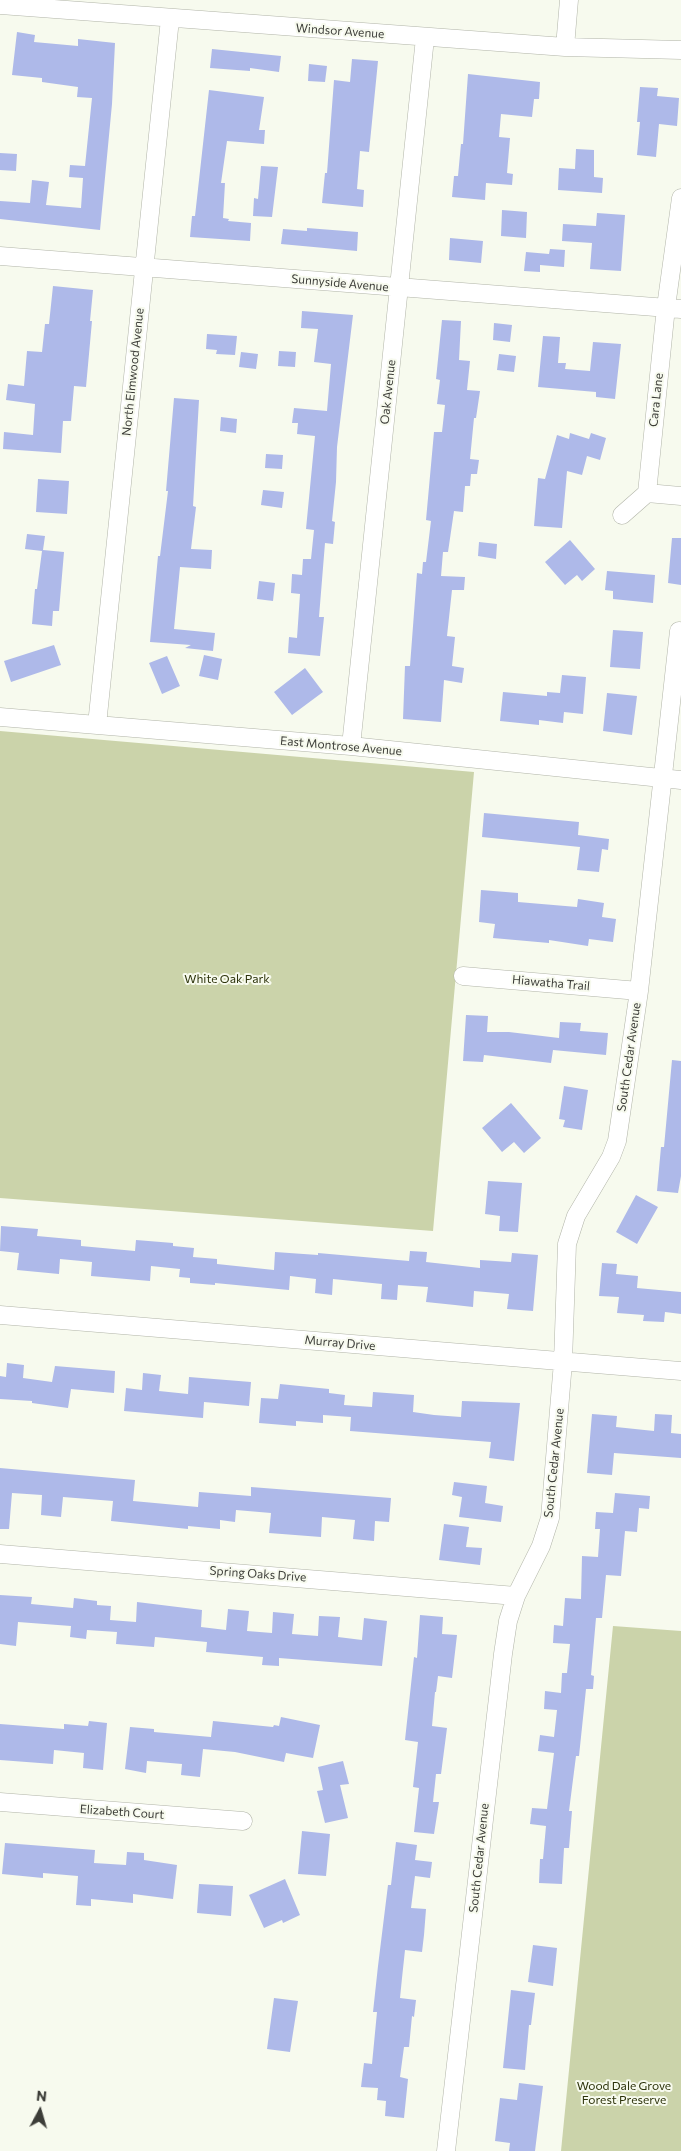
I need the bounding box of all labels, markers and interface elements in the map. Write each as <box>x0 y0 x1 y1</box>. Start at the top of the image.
street label: Windsor Avenue <box>295 21 385 41</box>
street label: Sunnyside Avenue <box>291 272 389 294</box>
street label: North Elmwood Avenue <box>119 307 147 437</box>
street label: Oak Avenue <box>377 359 399 425</box>
street label: Cara Lane <box>646 372 666 428</box>
street label: East Montrose Avenue <box>280 734 402 758</box>
park label: White Oak Park <box>184 972 270 986</box>
street label: Hiawatha Trail <box>511 972 591 994</box>
street label: South Cedar Avenue <box>614 1002 644 1112</box>
street label: Murray Drive <box>304 1333 376 1353</box>
street label: South Cedar Avenue <box>541 1408 567 1518</box>
street label: Spring Oaks Drive <box>209 1563 307 1585</box>
street label: Elizabeth Court <box>79 1802 165 1822</box>
street label: South Cedar Avenue <box>466 1803 492 1913</box>
park label: Wood Dale Grove Forest Preserve <box>577 2079 671 2107</box>
north arrow <box>15 2086 65 2136</box>
text: N <box>36 2087 48 2105</box>

